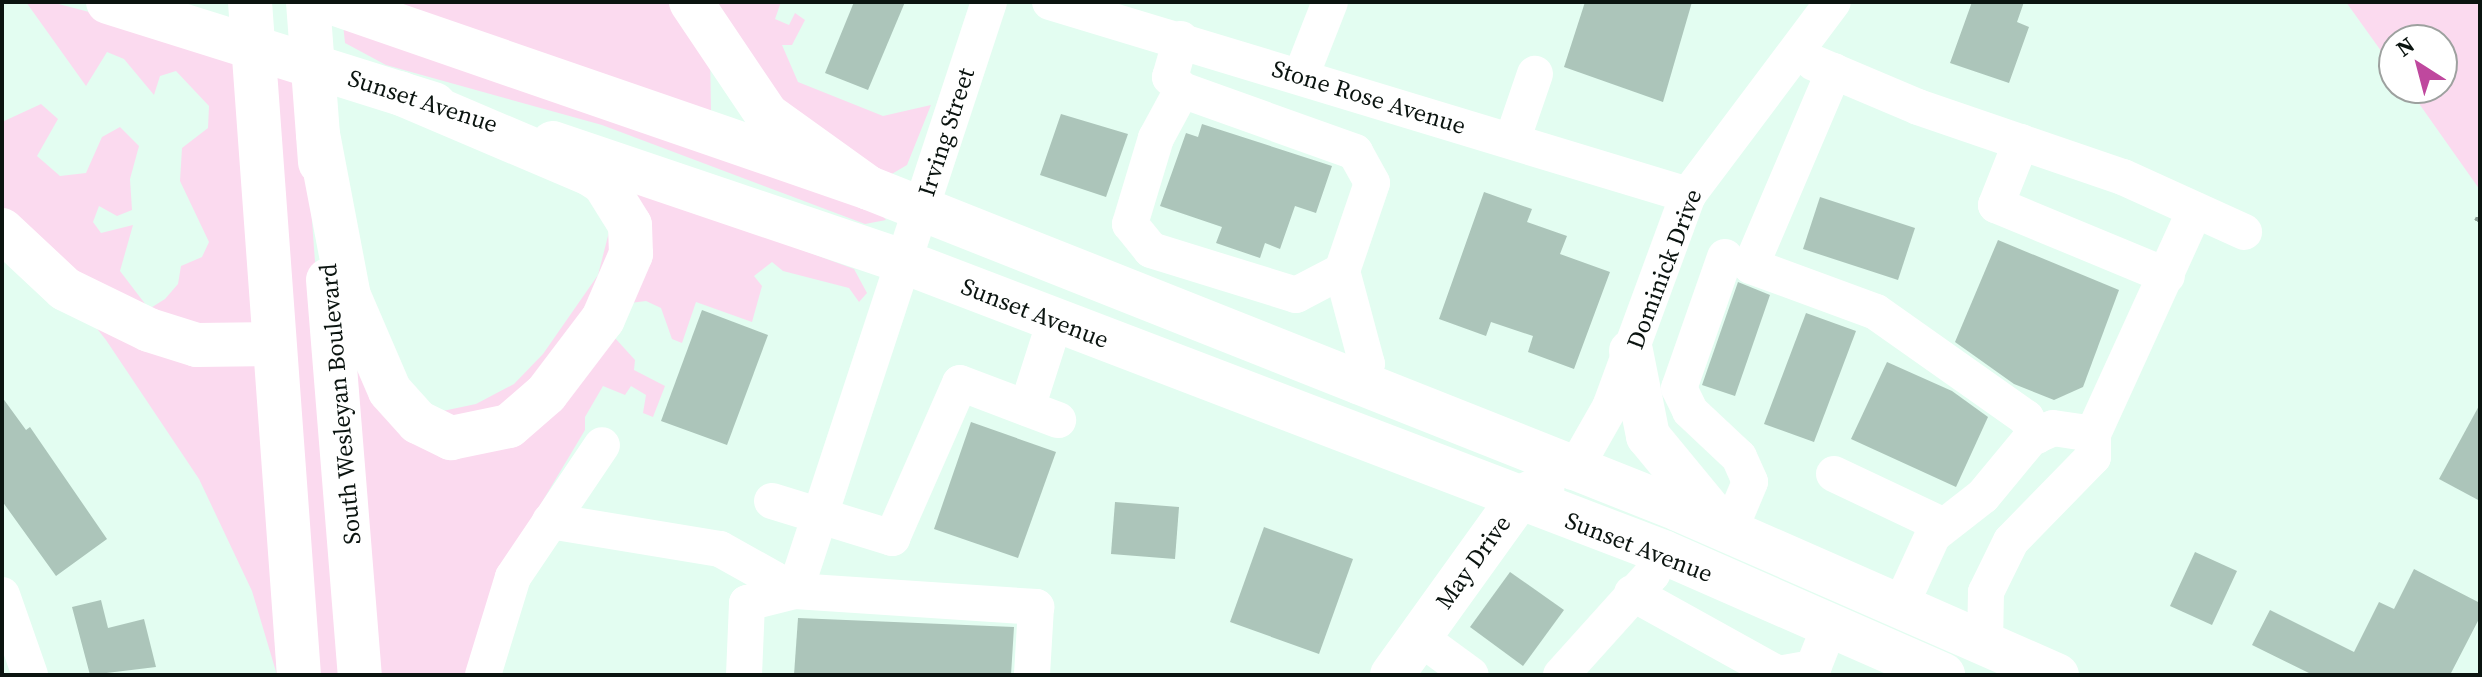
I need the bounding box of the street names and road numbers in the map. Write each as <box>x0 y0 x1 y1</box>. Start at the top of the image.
street label: Stone Rose Avenue <box>1269 54 1469 140</box>
street label: Sunset Avenue <box>345 63 501 139</box>
street label: Irving Street <box>912 64 980 200</box>
street label: Dominick Drive <box>1620 185 1708 353</box>
street label: South Wesleyan Boulevard <box>313 262 367 546</box>
street label: Sunset Avenue <box>957 272 1113 354</box>
street label: Sunset Avenue <box>1561 506 1717 588</box>
street label: May Drive <box>1429 509 1517 615</box>

